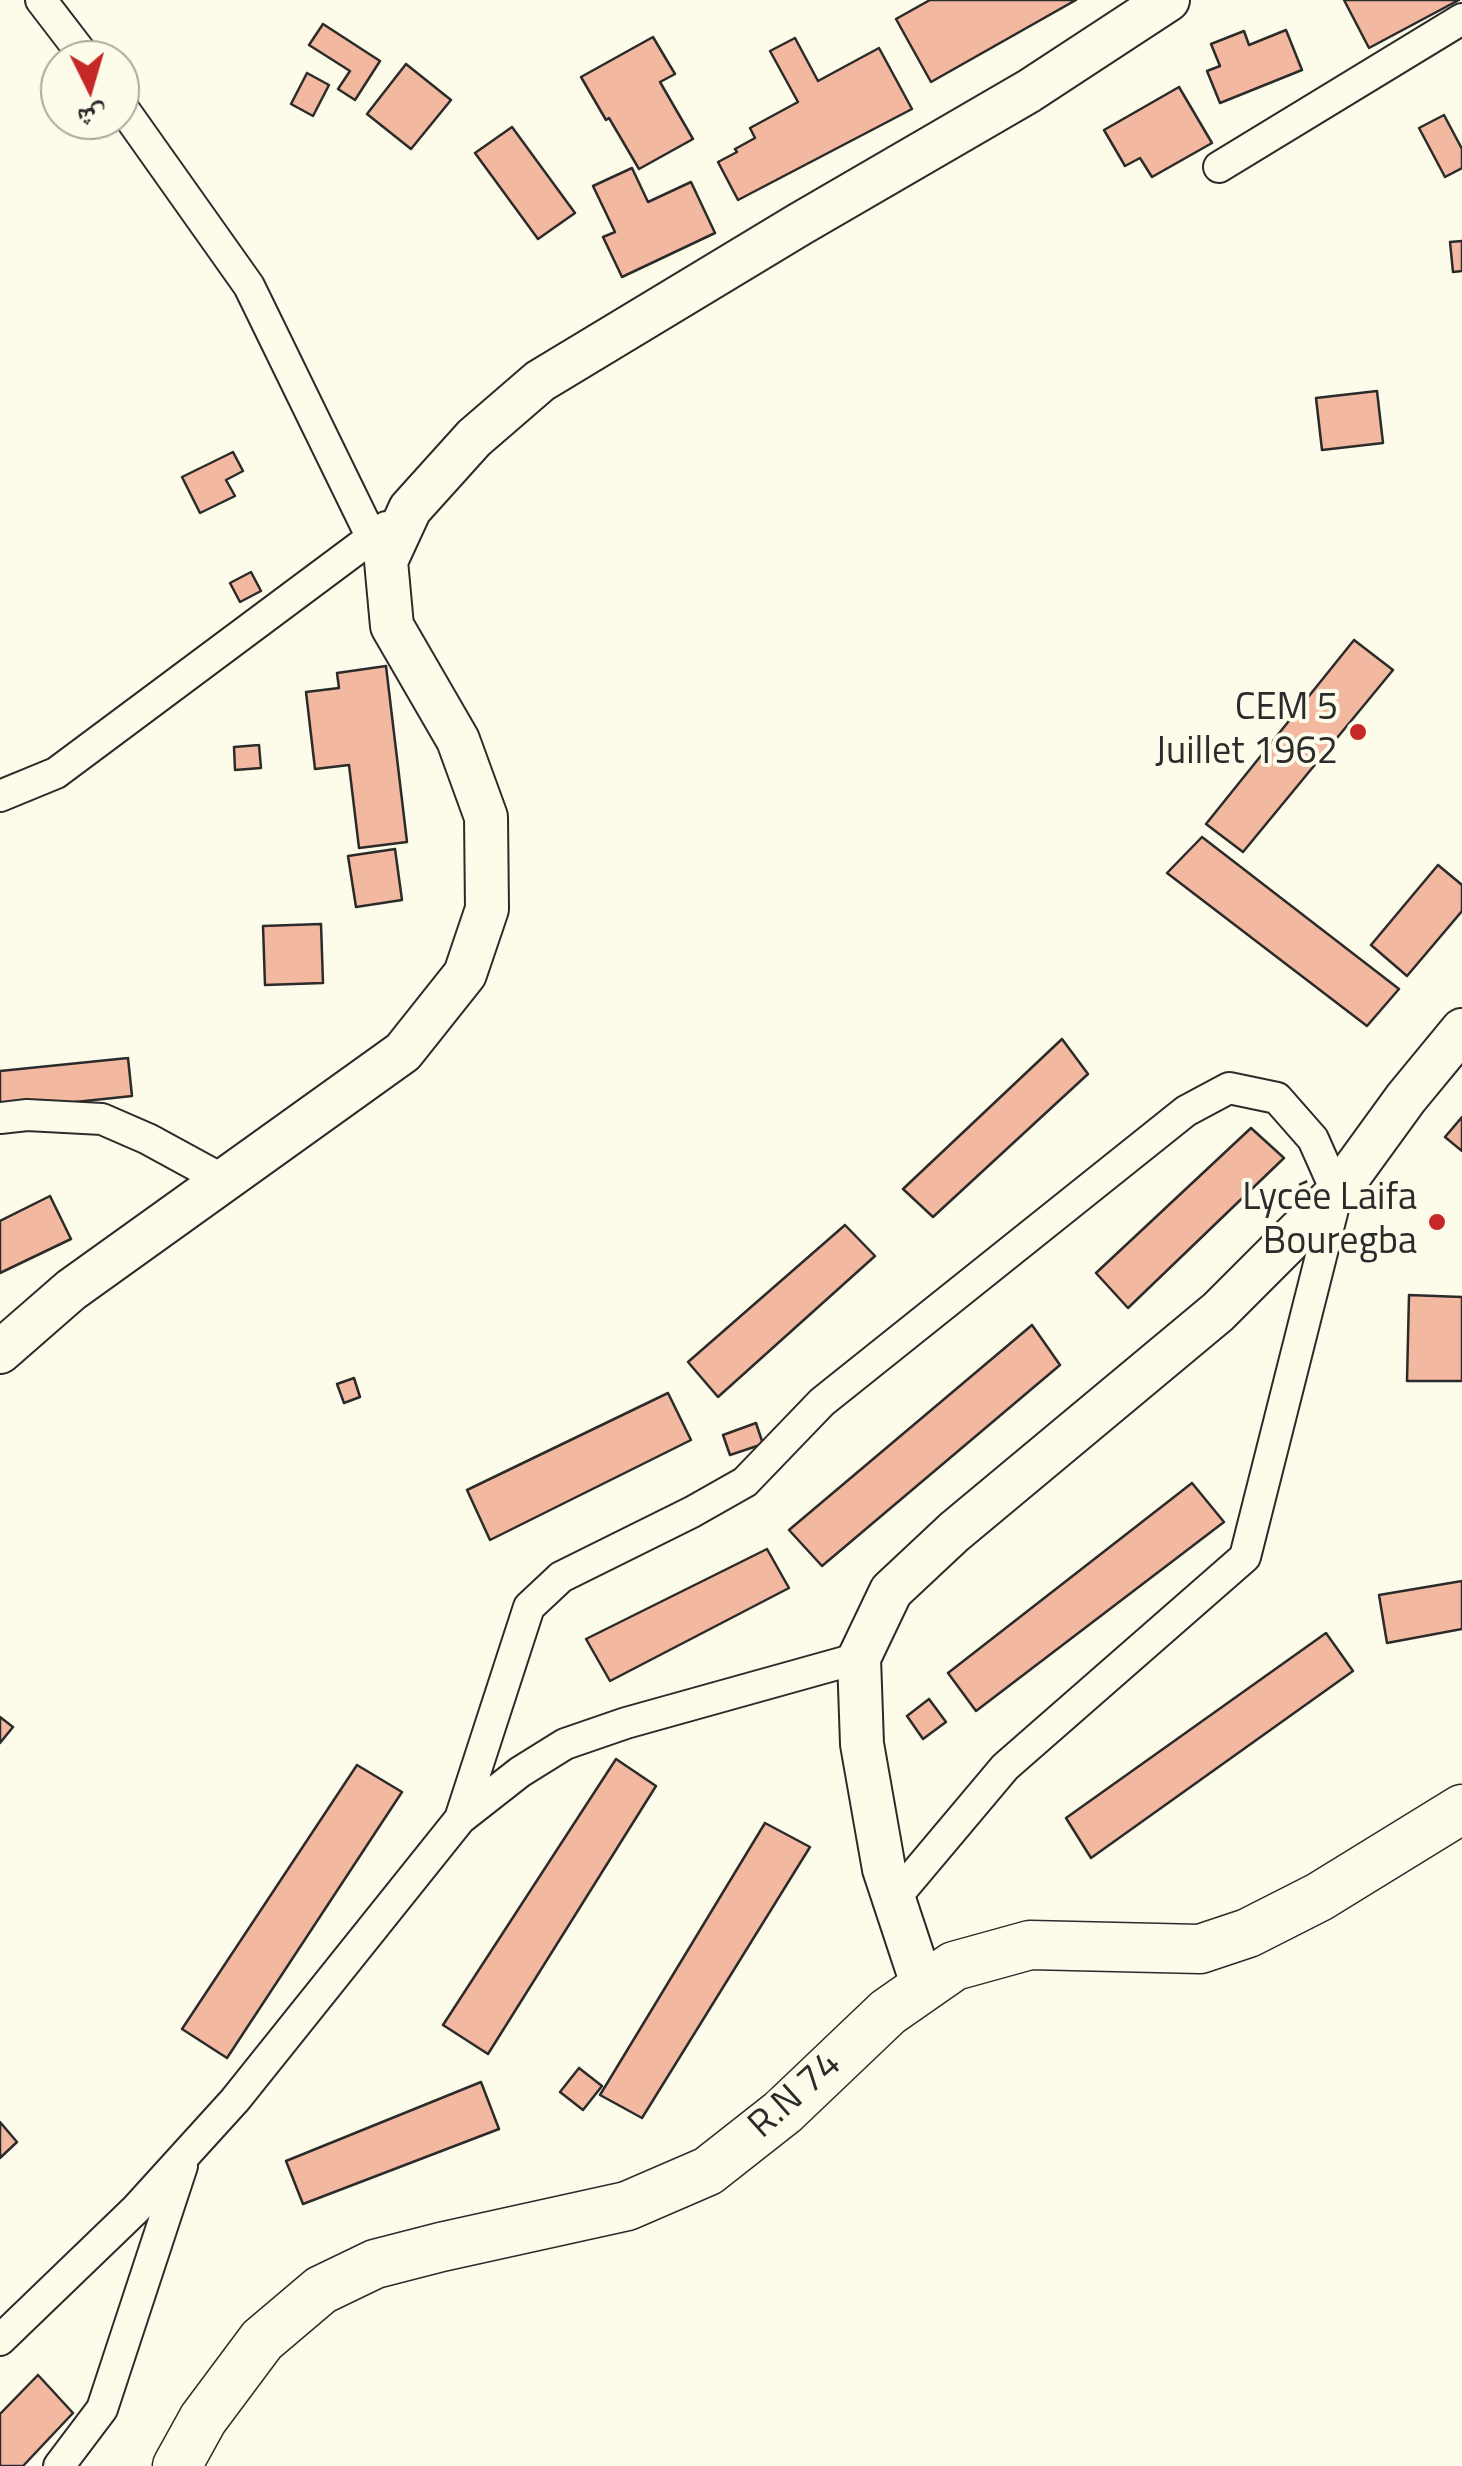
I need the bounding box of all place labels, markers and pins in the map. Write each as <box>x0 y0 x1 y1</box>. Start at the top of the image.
place label: CEM 5 Juillet 1962 <box>1155 687 1338 776</box>
marker: CEM 5 Juillet 1962 <box>1347 721 1369 743</box>
place label: Lycée Laifa Bouregba <box>1242 1177 1417 1266</box>
marker: Lycée Laifa Bouregba <box>1426 1211 1448 1233</box>

